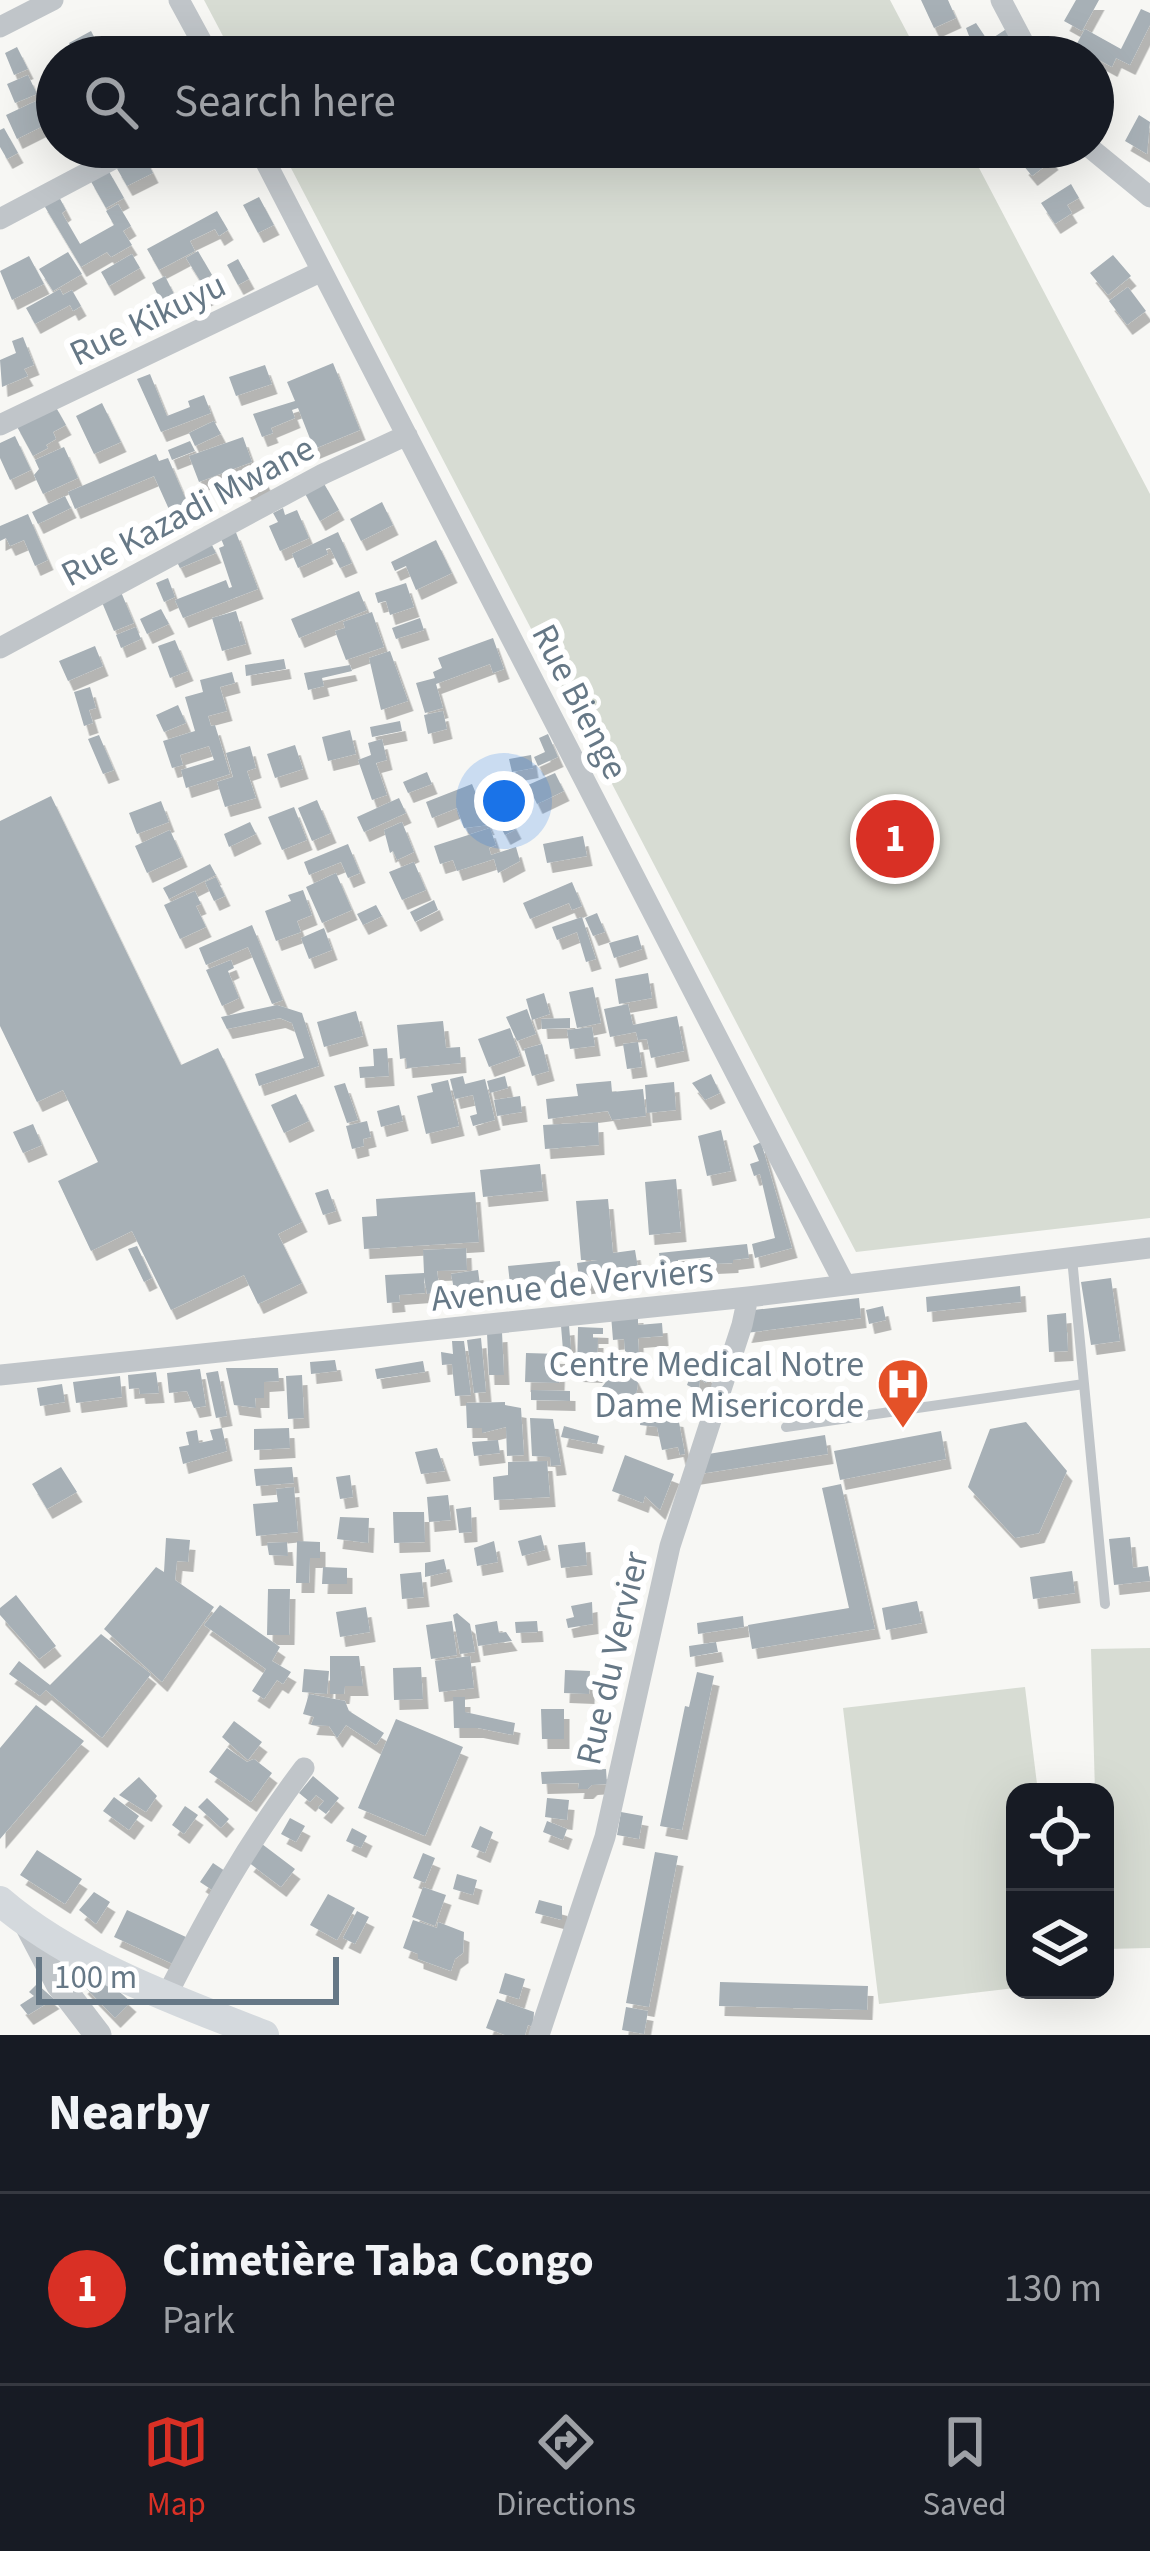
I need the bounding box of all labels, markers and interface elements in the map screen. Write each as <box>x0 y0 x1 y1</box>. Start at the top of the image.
search box <box>36 36 1114 168</box>
icon: search <box>78 69 144 135</box>
text: Search here <box>174 70 396 134</box>
street label: Rue Kikuyu <box>61 260 234 379</box>
street label: Rue Kazadi Mwane <box>52 423 323 600</box>
street label: Rue Bienge <box>519 615 641 788</box>
your location <box>474 771 534 831</box>
pin: 1 <box>856 794 934 884</box>
street label: Avenue de Verviers <box>429 1244 716 1325</box>
place label: Centre Medical Notre Dame Misericorde <box>549 1339 864 1431</box>
hospital icon: Centre Medical Notre Dame Misericorde <box>875 1356 931 1430</box>
street label: Rue du Vervier <box>563 1546 662 1770</box>
map controls <box>1006 1783 1114 1999</box>
button: locate <box>1006 1783 1114 1891</box>
button: layers <box>1006 1891 1114 1999</box>
scale bar <box>36 1951 339 2004</box>
text: 100 m <box>54 1954 137 2001</box>
text: Nearby <box>48 2077 210 2149</box>
text: Cimetière Taba Congo <box>162 2229 594 2293</box>
text: 1 <box>77 2261 97 2317</box>
text: 130 m <box>1004 2261 1102 2317</box>
text: Park <box>162 2293 235 2349</box>
tab: Map <box>143 2409 209 2528</box>
tab: Directions <box>496 2409 636 2528</box>
tab: Saved <box>922 2409 1007 2528</box>

